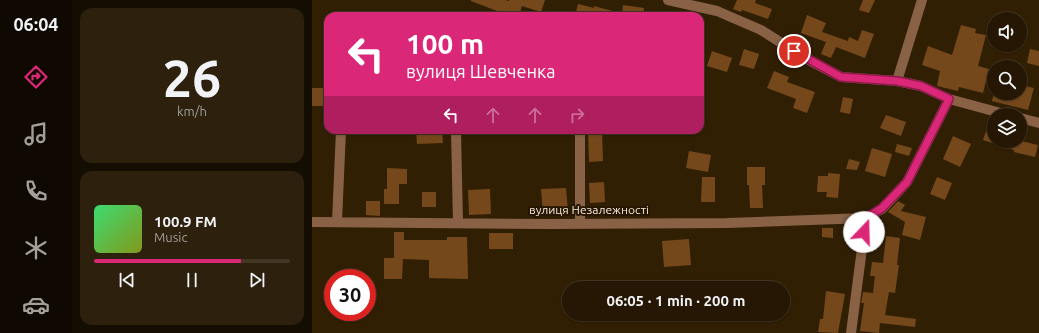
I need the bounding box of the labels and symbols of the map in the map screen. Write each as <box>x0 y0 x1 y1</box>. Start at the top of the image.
pin <box>777 34 811 68</box>
street label: вулиця Незалежності <box>529 203 649 216</box>
position arrow <box>843 211 885 253</box>
speed limit sign: 30 <box>324 269 376 321</box>

